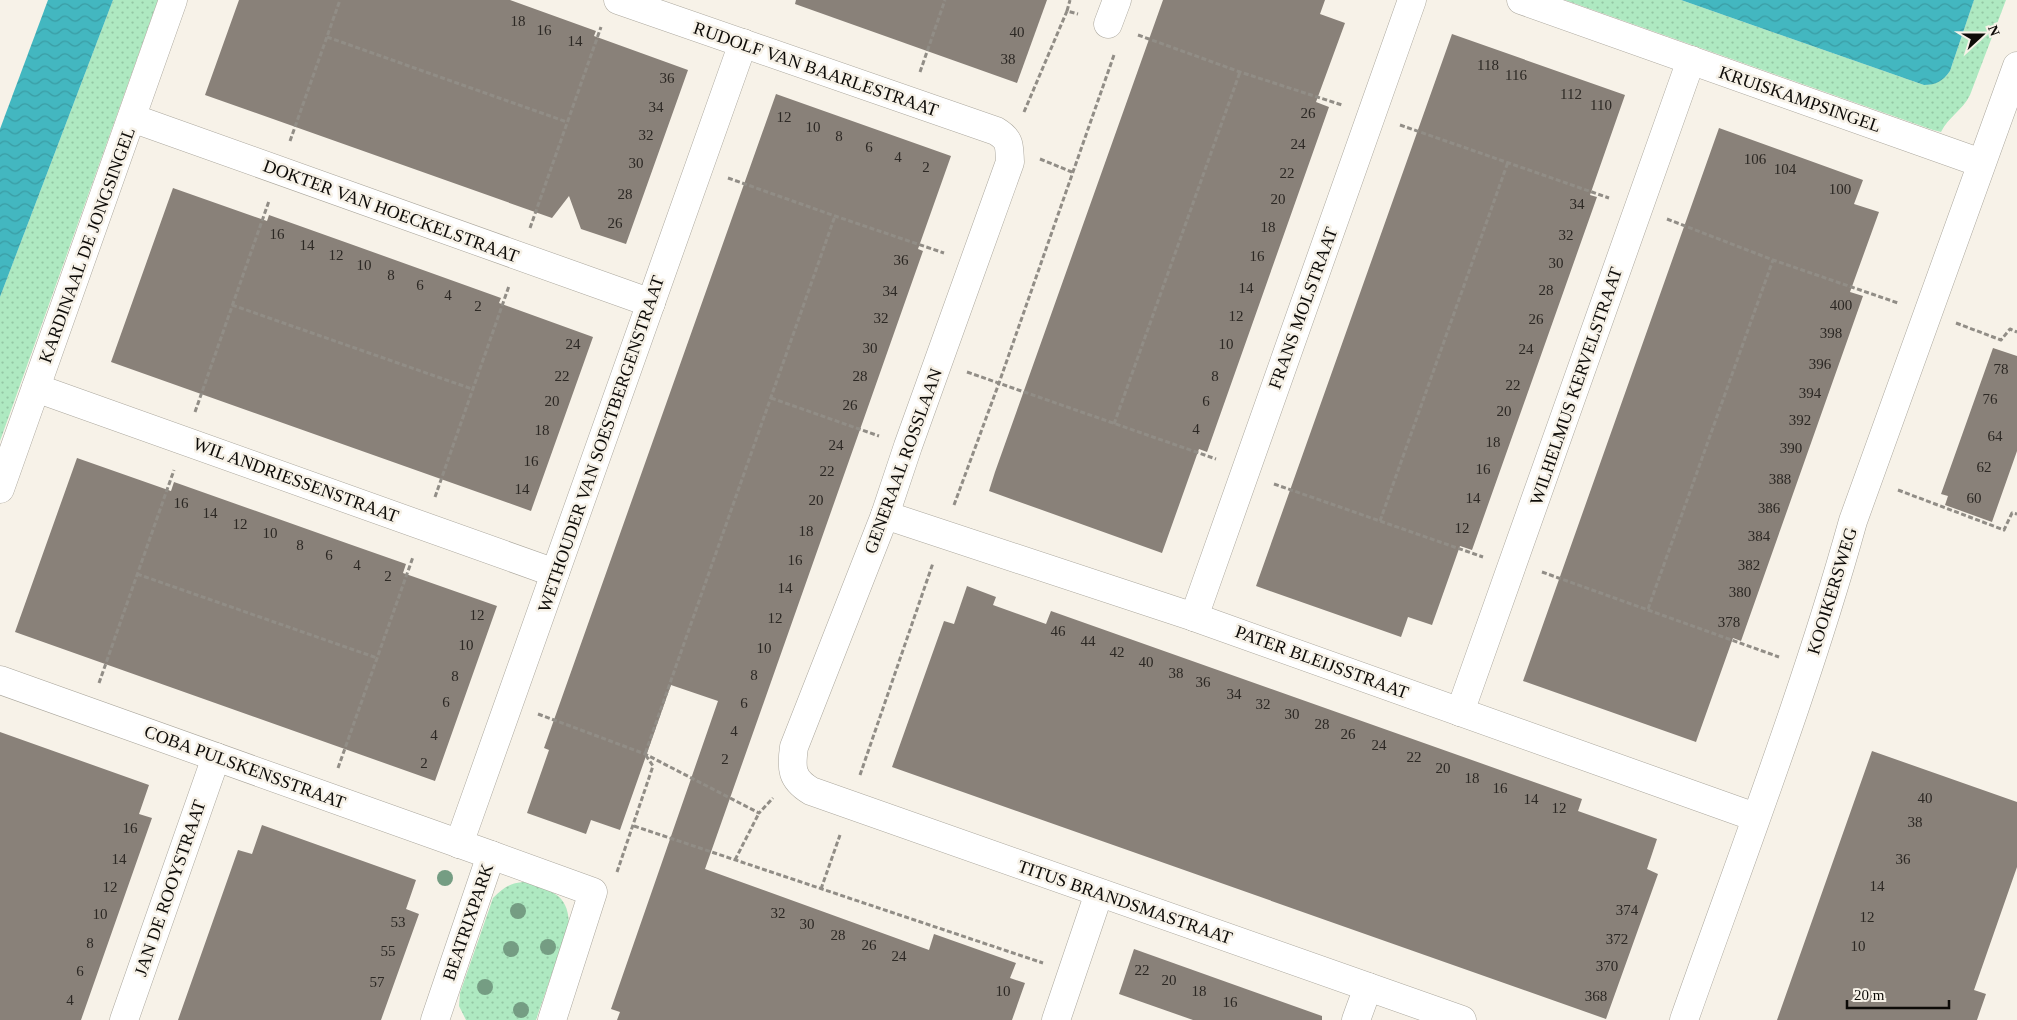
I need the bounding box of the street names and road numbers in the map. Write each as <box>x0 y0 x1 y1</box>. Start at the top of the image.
street label: RUDOLF VAN BAARLESTRAAT <box>691 18 941 120</box>
street label: KRUISKAMPSINGEL <box>1716 62 1884 136</box>
street label: KARDINAAL DE JONGSINGEL <box>35 124 139 366</box>
street label: DOKTER VAN HOECKELSTRAAT <box>261 155 521 267</box>
street label: FRANS MOLSTRAAT <box>1264 224 1342 392</box>
street label: WILHELMUS KERVELSTRAAT <box>1526 265 1626 507</box>
street label: WETHOUDER VAN SOESTBERGENSTRAAT <box>534 273 668 615</box>
street label: GENERAAL ROSSLAAN <box>860 366 946 556</box>
street label: WIL ANDRIESSENSTRAAT <box>191 434 401 526</box>
street label: KOOIKERSWEG <box>1803 525 1861 657</box>
street label: PATER BLEIJSSTRAAT <box>1233 621 1411 703</box>
street label: COBA PULSKENSSTRAAT <box>142 721 348 813</box>
street label: JAN DE ROOYSTRAAT <box>130 797 210 979</box>
street label: TITUS BRANDSMASTRAAT <box>1015 856 1235 948</box>
street label: BEATRIXPARK <box>439 861 497 983</box>

